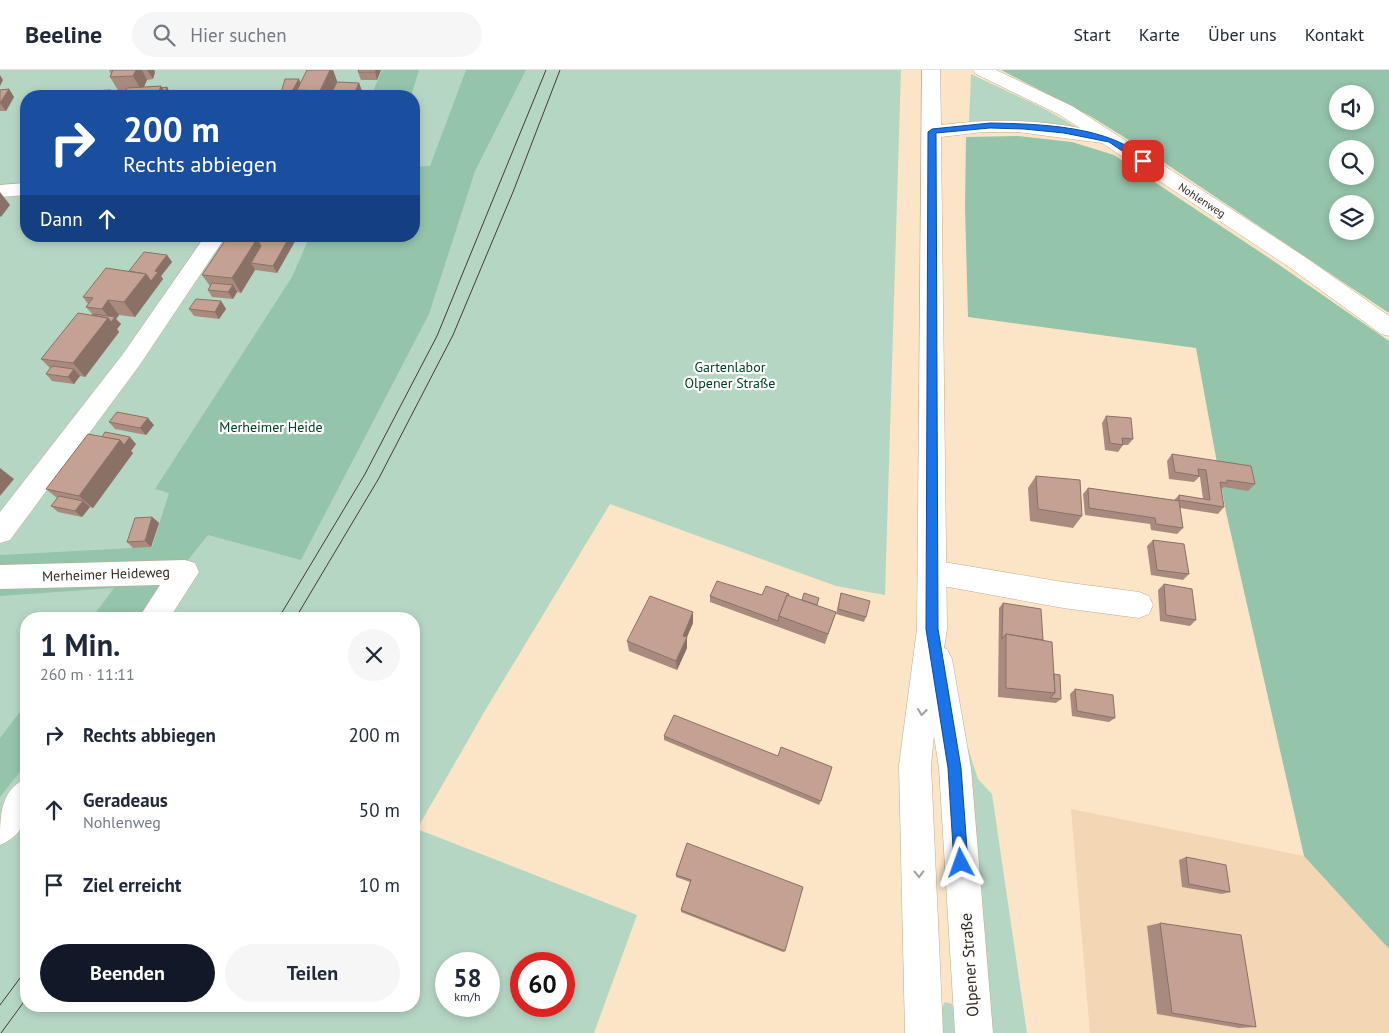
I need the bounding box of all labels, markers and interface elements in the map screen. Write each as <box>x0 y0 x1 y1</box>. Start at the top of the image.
search box <box>132 12 482 57</box>
text: Beeline <box>25 19 102 50</box>
icon: search <box>150 21 178 49</box>
text: Hier suchen <box>190 23 287 47</box>
text: Start <box>1073 23 1111 46</box>
text: Karte <box>1139 23 1180 46</box>
text: Über uns <box>1208 23 1277 46</box>
text: Kontakt <box>1305 23 1364 46</box>
map controls <box>1329 85 1374 240</box>
button: sound <box>1329 85 1374 130</box>
text: 200 m <box>123 106 220 152</box>
icon: right <box>40 110 105 175</box>
pin <box>1122 140 1164 182</box>
button: search <box>1329 140 1374 185</box>
icon: arrive <box>1129 147 1157 175</box>
text: Rechts abbiegen <box>123 150 277 178</box>
street label: Nohlenweg <box>1176 180 1228 220</box>
button: layers <box>1329 195 1374 240</box>
icon: ahead <box>93 205 121 233</box>
text: Dann <box>40 207 83 231</box>
park label: Gartenlabor Olpener Straße <box>685 358 775 392</box>
park label: Merheimer Heide <box>219 418 323 436</box>
street label: Merheimer Heideweg <box>42 563 170 585</box>
text: 1 Min. <box>40 625 120 664</box>
button: close <box>348 629 400 681</box>
text: 260 m · 11:11 <box>40 664 135 684</box>
one-way arrow <box>917 708 928 716</box>
icon: right <box>40 721 68 749</box>
text: Rechts abbiegen <box>83 723 216 747</box>
text: 200 m <box>348 723 400 747</box>
text: Geradeaus <box>83 788 168 812</box>
icon: ahead <box>40 796 68 824</box>
text: 50 m <box>359 798 400 822</box>
text: Nohlenweg <box>83 812 161 832</box>
position arrow <box>934 836 986 888</box>
one-way arrow <box>913 870 924 878</box>
icon: arrive <box>40 871 68 899</box>
text: Ziel erreicht <box>83 873 181 897</box>
text: 10 m <box>359 873 400 897</box>
street label: Olpener Straße <box>955 912 983 1018</box>
button: Beenden <box>40 944 215 1002</box>
button: Teilen <box>225 944 400 1002</box>
speed limit sign: 60 <box>510 952 575 1017</box>
text: 58 <box>453 962 482 994</box>
text: km/h <box>454 989 481 1004</box>

